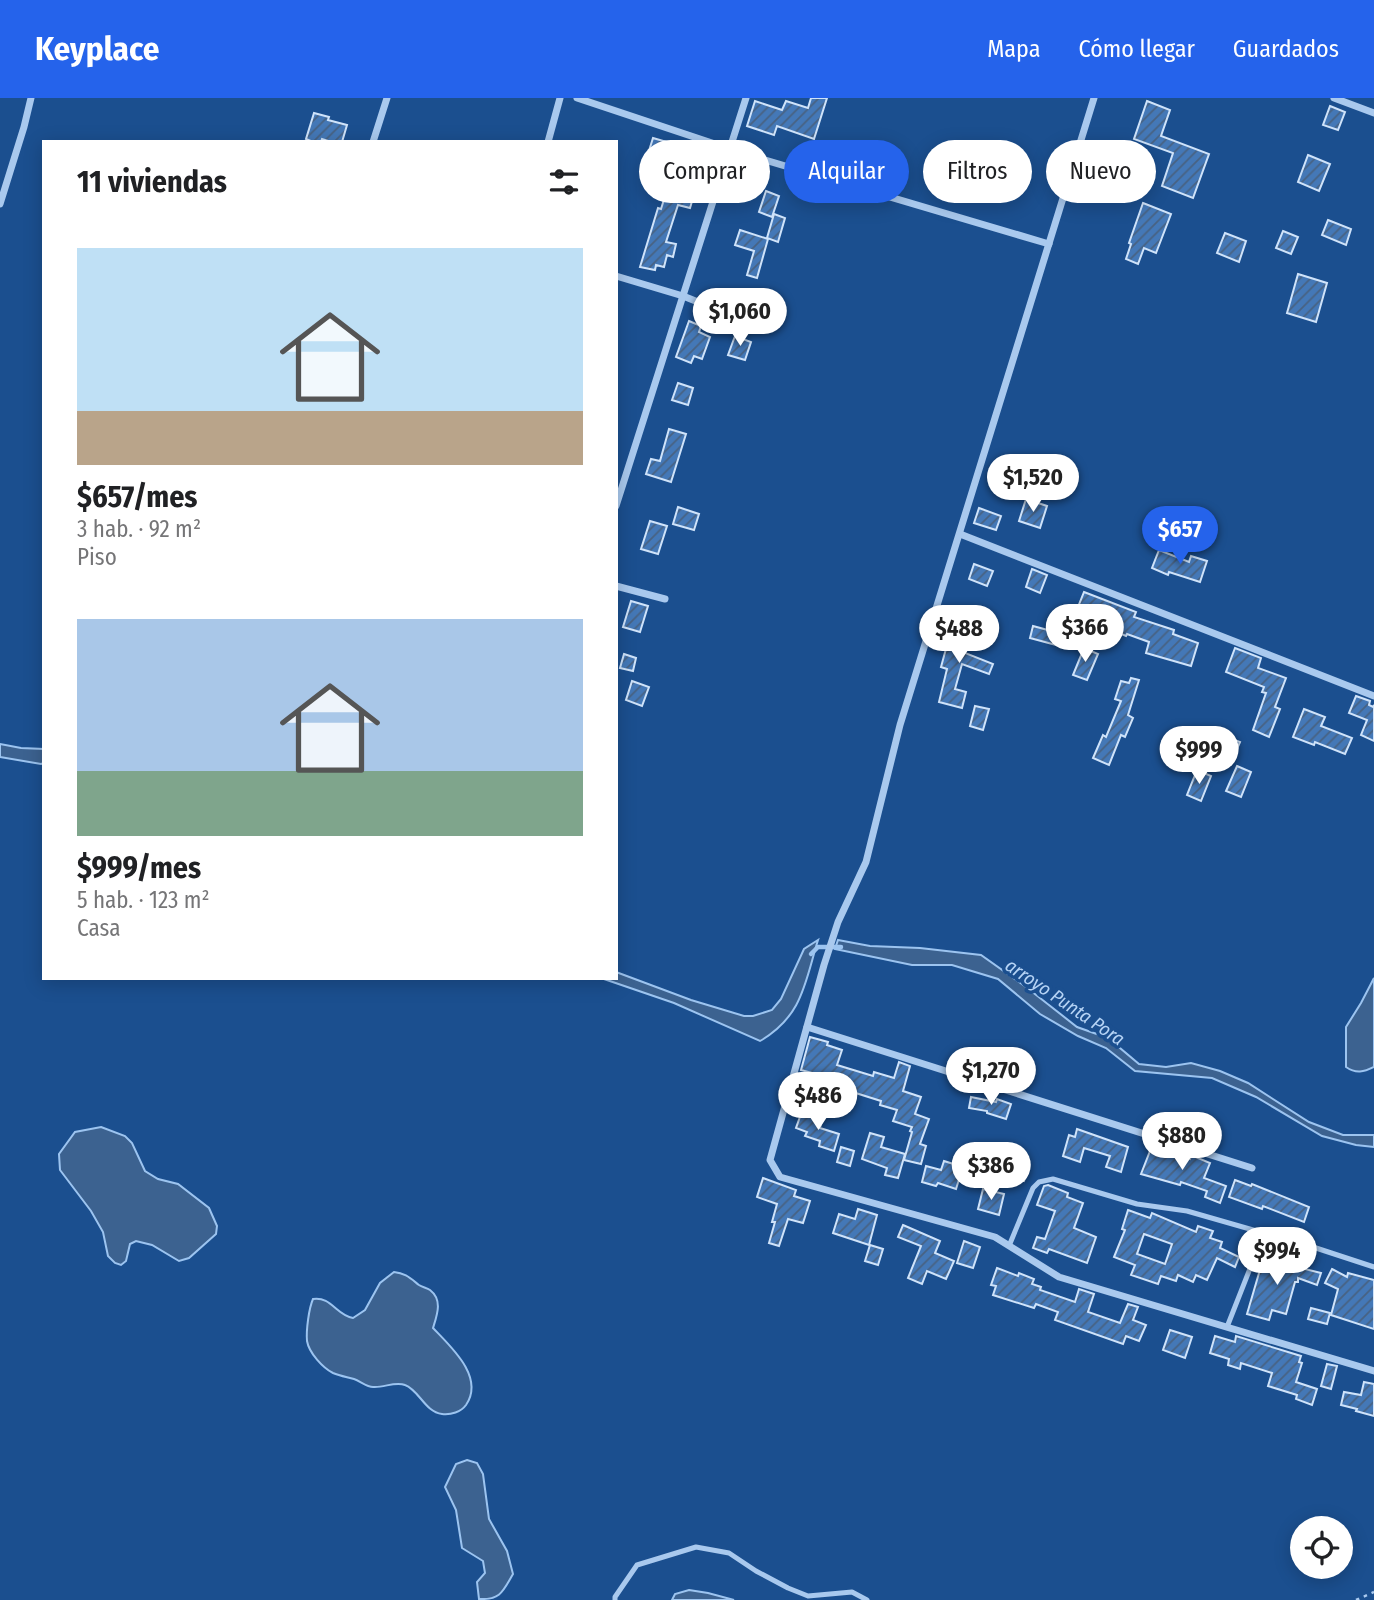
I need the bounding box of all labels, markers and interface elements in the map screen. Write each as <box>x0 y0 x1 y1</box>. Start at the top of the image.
text: Keyplace <box>35 29 159 69</box>
text: Mapa <box>987 35 1040 63</box>
text: Cómo llegar <box>1078 35 1195 63</box>
text: Guardados <box>1233 35 1339 63</box>
chip: Comprar <box>639 140 770 203</box>
chip: Alquilar <box>784 140 909 203</box>
chip: Filtros <box>923 140 1032 203</box>
chip: Nuevo <box>1046 140 1156 203</box>
icon: filters <box>545 163 583 201</box>
text: 11 viviendas <box>77 164 227 200</box>
pin: $1,060 <box>683 288 797 348</box>
icon: home <box>267 294 393 420</box>
text: $1,060 <box>709 297 771 325</box>
pin: $1,520 <box>976 454 1090 514</box>
text: $1,520 <box>1003 463 1063 491</box>
text: $657/mes <box>77 479 197 515</box>
pin: $657 <box>1139 506 1221 566</box>
text: 3 hab. · 92 m² <box>77 515 201 543</box>
text: $657 <box>1158 515 1202 543</box>
text: Piso <box>77 543 117 571</box>
pin: $366 <box>1044 604 1126 664</box>
pin: $488 <box>918 606 1000 665</box>
text: $366 <box>1062 613 1108 641</box>
text: $488 <box>935 614 983 642</box>
icon: home <box>267 665 393 791</box>
pin: $999 <box>1158 726 1240 786</box>
text: $999 <box>1176 735 1222 763</box>
text: $999/mes <box>77 850 201 886</box>
text: 5 hab. · 123 m² <box>77 886 210 914</box>
text: Casa <box>77 914 121 942</box>
water label: arroyo Punta Pora <box>1001 954 1129 1050</box>
pin: $1,270 <box>934 1048 1048 1107</box>
text: $1,270 <box>962 1056 1020 1084</box>
pin: $486 <box>777 1072 859 1132</box>
text: $486 <box>794 1081 842 1109</box>
pin: $880 <box>1141 1112 1223 1172</box>
text: $880 <box>1158 1121 1206 1149</box>
pin: $386 <box>950 1142 1032 1202</box>
text: $386 <box>968 1151 1014 1179</box>
pin: $994 <box>1236 1228 1318 1287</box>
text: $994 <box>1254 1236 1300 1264</box>
map controls <box>1290 1516 1353 1579</box>
button: locate <box>1290 1516 1353 1579</box>

